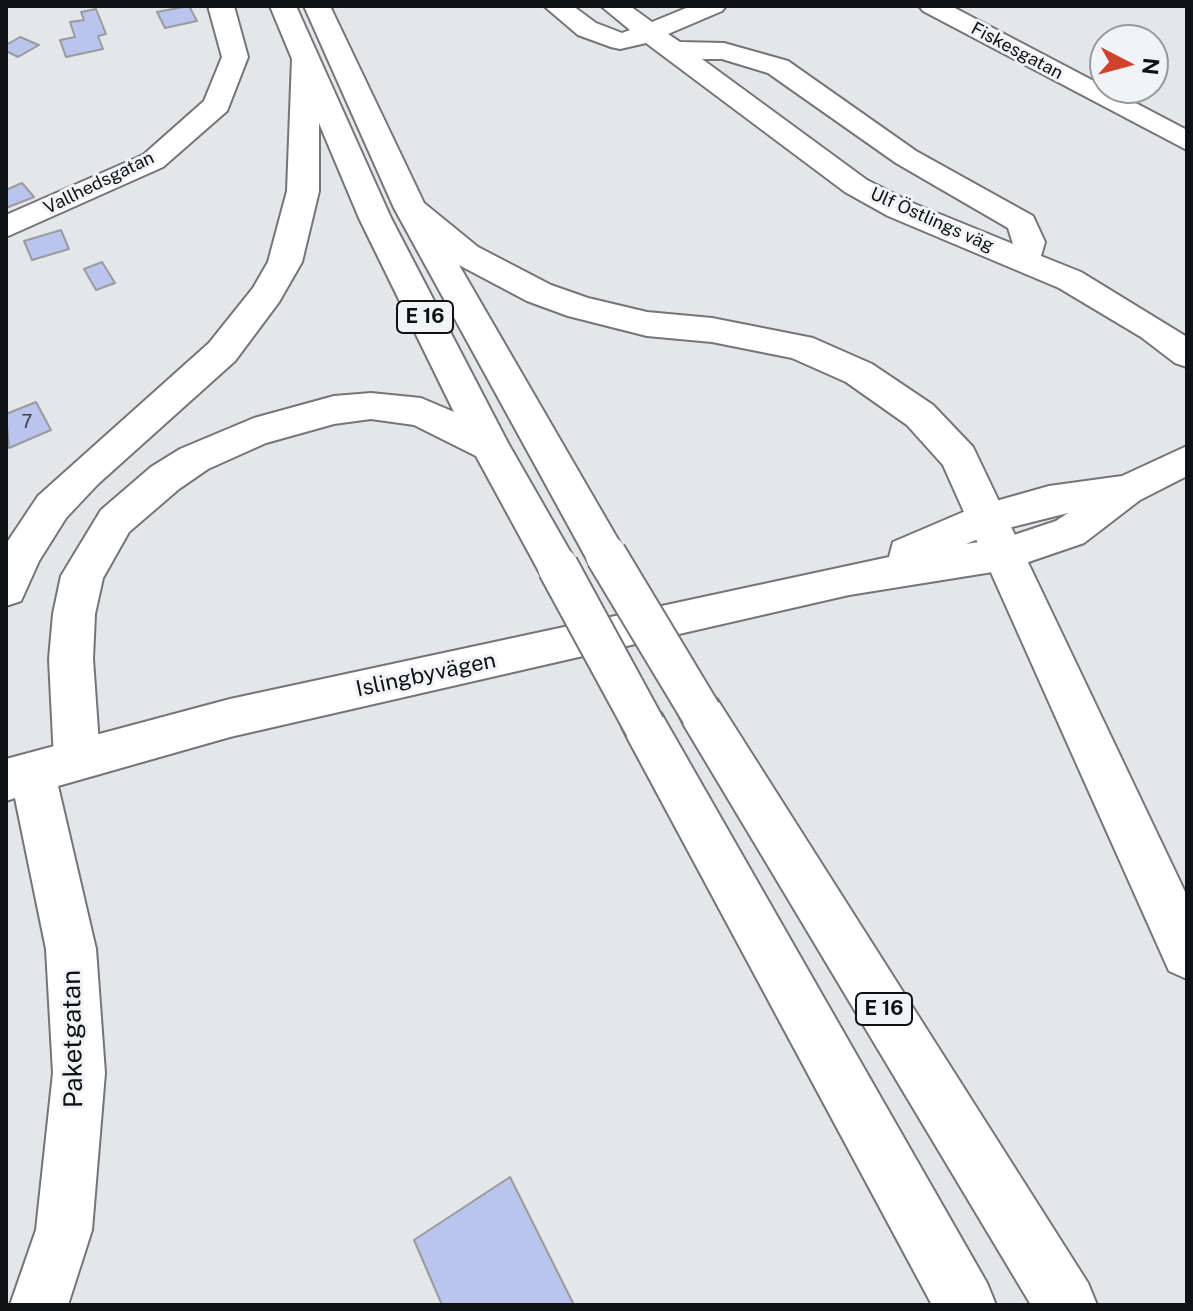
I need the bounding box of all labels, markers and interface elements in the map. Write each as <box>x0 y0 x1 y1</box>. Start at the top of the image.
street label: Fiskesgatan <box>967 18 1067 84</box>
north arrow <box>1089 24 1169 104</box>
text: N <box>1137 56 1165 76</box>
street label: Vallhedsgatan <box>40 147 158 219</box>
street label: Ulf Östlings väg <box>867 183 997 257</box>
road number: E 16 <box>397 301 453 333</box>
house number: 7 <box>22 411 32 433</box>
street label: Islingbyvägen <box>354 647 498 703</box>
street label: Paketgatan <box>56 970 90 1108</box>
road number: E 16 <box>856 993 912 1025</box>

